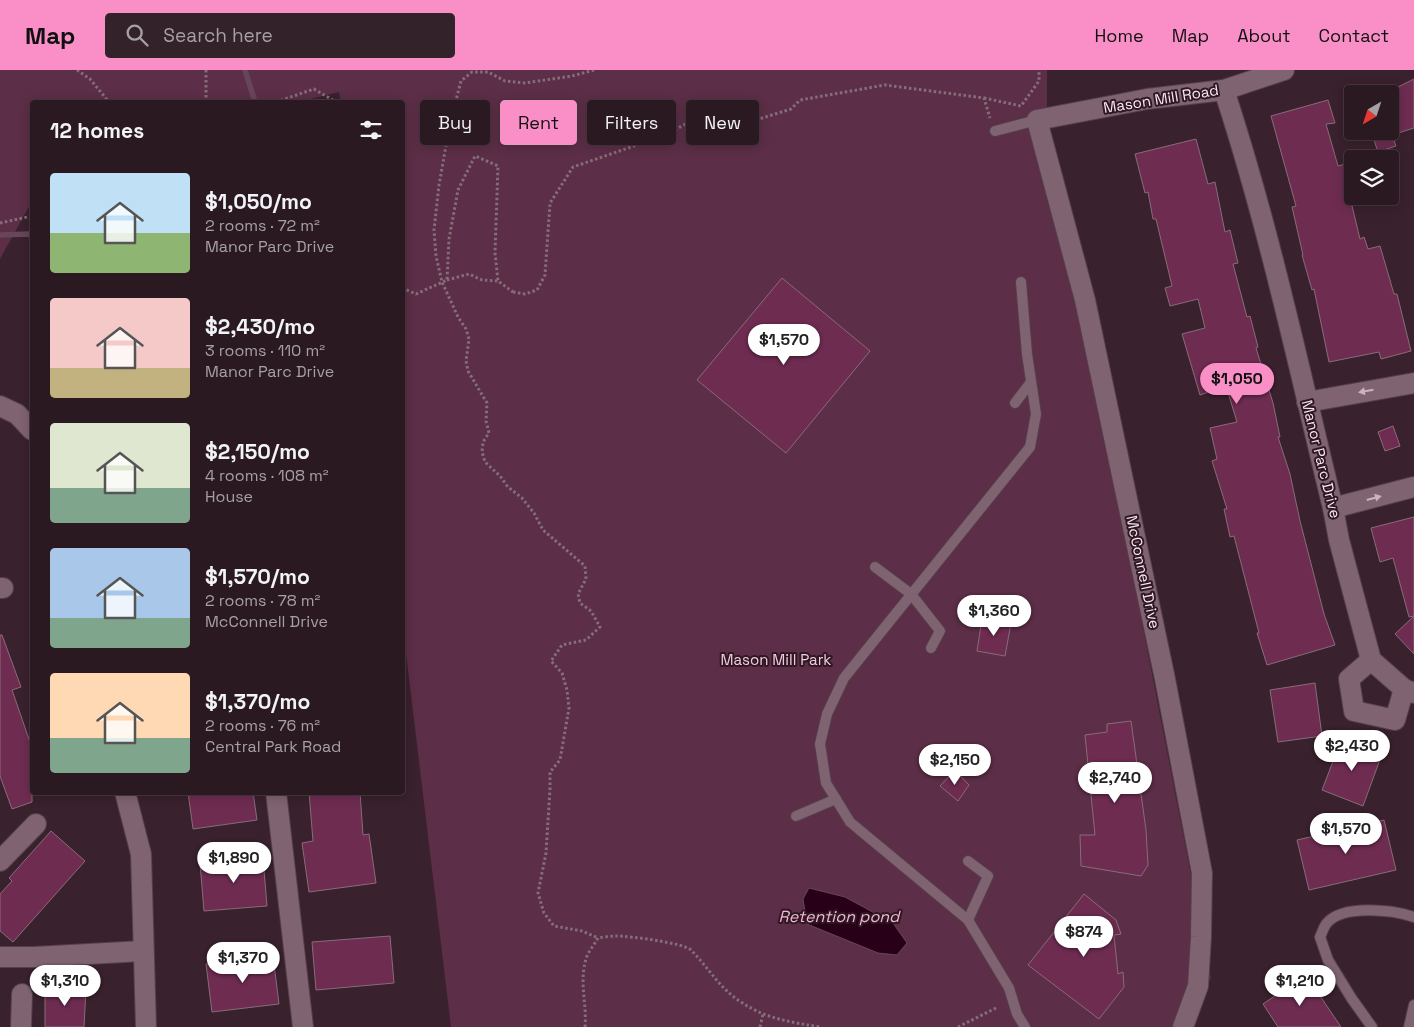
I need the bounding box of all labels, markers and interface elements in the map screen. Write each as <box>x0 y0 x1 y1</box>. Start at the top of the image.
search box <box>105 13 455 58</box>
text: Map <box>25 20 75 51</box>
icon: search <box>123 21 151 49</box>
text: Search here <box>163 23 273 48</box>
text: Home <box>1095 24 1144 47</box>
text: Map <box>1172 24 1209 47</box>
text: About <box>1237 24 1291 47</box>
text: Contact <box>1319 24 1389 47</box>
street label: Mason Mill Road <box>1102 80 1220 117</box>
north arrow <box>1344 85 1399 140</box>
map controls <box>1344 85 1399 205</box>
chip: Buy <box>420 100 490 145</box>
chip: Rent <box>500 100 577 145</box>
chip: Filters <box>587 100 676 145</box>
chip: New <box>686 100 759 145</box>
icon: filters <box>357 116 385 144</box>
text: 12 homes <box>50 117 144 144</box>
button: layers <box>1344 150 1399 205</box>
text: $1,050/mo <box>205 188 312 215</box>
icon: home <box>90 193 150 253</box>
text: 2 rooms · 72 m² <box>205 215 320 236</box>
text: Manor Parc Drive <box>205 236 334 257</box>
text: $2,430/mo <box>205 313 315 340</box>
icon: home <box>90 318 150 378</box>
pin: $1,570 <box>743 324 825 366</box>
text: $1,570 <box>759 329 809 350</box>
text: 3 rooms · 110 m² <box>205 340 325 361</box>
text: Manor Parc Drive <box>205 361 334 382</box>
pin: $1,050 <box>1196 362 1278 405</box>
text: $1,050 <box>1211 368 1263 389</box>
one-way arrow <box>1358 388 1374 396</box>
street label: Manor Parc Drive <box>1298 398 1345 520</box>
text: $2,150/mo <box>205 438 310 465</box>
icon: home <box>90 443 150 503</box>
text: 4 rooms · 108 m² <box>205 465 329 486</box>
text: House <box>205 486 253 507</box>
one-way arrow <box>1366 493 1381 501</box>
street label: McConnell Drive <box>1122 514 1165 630</box>
text: $1,570/mo <box>205 563 310 590</box>
icon: home <box>90 568 150 628</box>
text: 2 rooms · 78 m² <box>205 590 320 611</box>
pin: $1,360 <box>953 594 1035 637</box>
text: $1,360 <box>968 600 1020 621</box>
text: McConnell Drive <box>205 611 328 632</box>
park label: Mason Mill Park <box>721 650 831 669</box>
text: $1,370/mo <box>205 688 310 715</box>
icon: home <box>90 693 150 753</box>
text: 2 rooms · 76 m² <box>205 715 320 736</box>
pin: $2,430 <box>1311 730 1393 772</box>
text: $2,430 <box>1325 735 1379 756</box>
text: Central Park Road <box>205 736 341 757</box>
pin: $2,150 <box>914 744 996 786</box>
text: $2,150 <box>930 749 980 770</box>
pin: $2,740 <box>1074 762 1156 804</box>
text: $2,740 <box>1089 767 1141 788</box>
pin: $1,570 <box>1305 812 1387 855</box>
text: $1,570 <box>1321 818 1371 839</box>
pin: $1,890 <box>193 842 275 884</box>
text: $1,890 <box>208 847 260 868</box>
water label: Retention pond <box>779 906 901 927</box>
pin: $874 <box>1054 916 1114 958</box>
text: $874 <box>1065 921 1103 942</box>
pin: $1,370 <box>202 942 284 984</box>
text: $1,370 <box>218 947 268 968</box>
pin: $1,310 <box>24 964 106 1007</box>
pin: $1,210 <box>1259 964 1341 1007</box>
text: $1,310 <box>41 970 89 991</box>
text: $1,210 <box>1276 970 1324 991</box>

